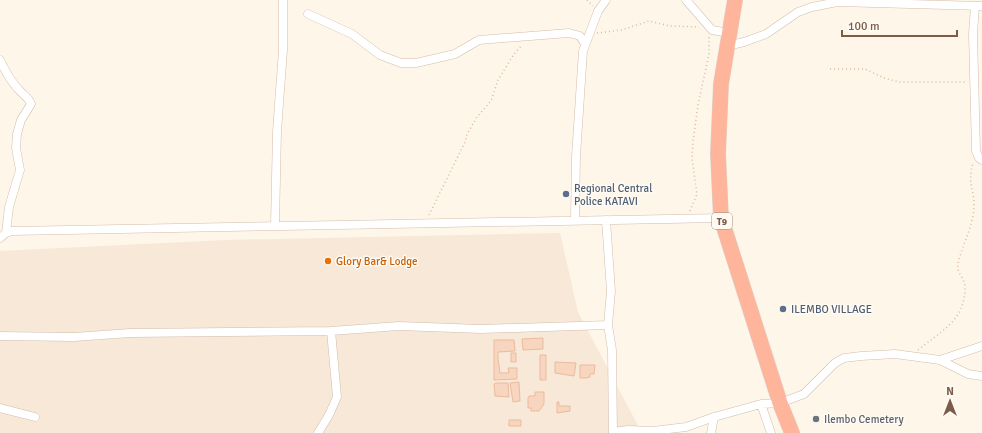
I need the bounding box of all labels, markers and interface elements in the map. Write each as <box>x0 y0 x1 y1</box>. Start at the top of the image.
scale bar <box>842 12 957 38</box>
text: 100 m <box>848 19 880 34</box>
place label: Regional Central Police KATAVI <box>574 182 652 208</box>
marker: Regional Central Police KATAVI <box>561 189 571 199</box>
road number: T9 <box>712 213 732 229</box>
place label: Glory Bar& Lodge <box>336 255 418 268</box>
marker: Glory Bar& Lodge <box>323 256 333 266</box>
place label: ILEMBO VILLAGE <box>791 303 872 316</box>
marker: ILEMBO VILLAGE <box>778 304 788 314</box>
north arrow <box>930 381 970 421</box>
text: N <box>946 385 954 398</box>
place label: Ilembo Cemetery <box>824 413 904 426</box>
marker: Ilembo Cemetery <box>811 414 821 424</box>

